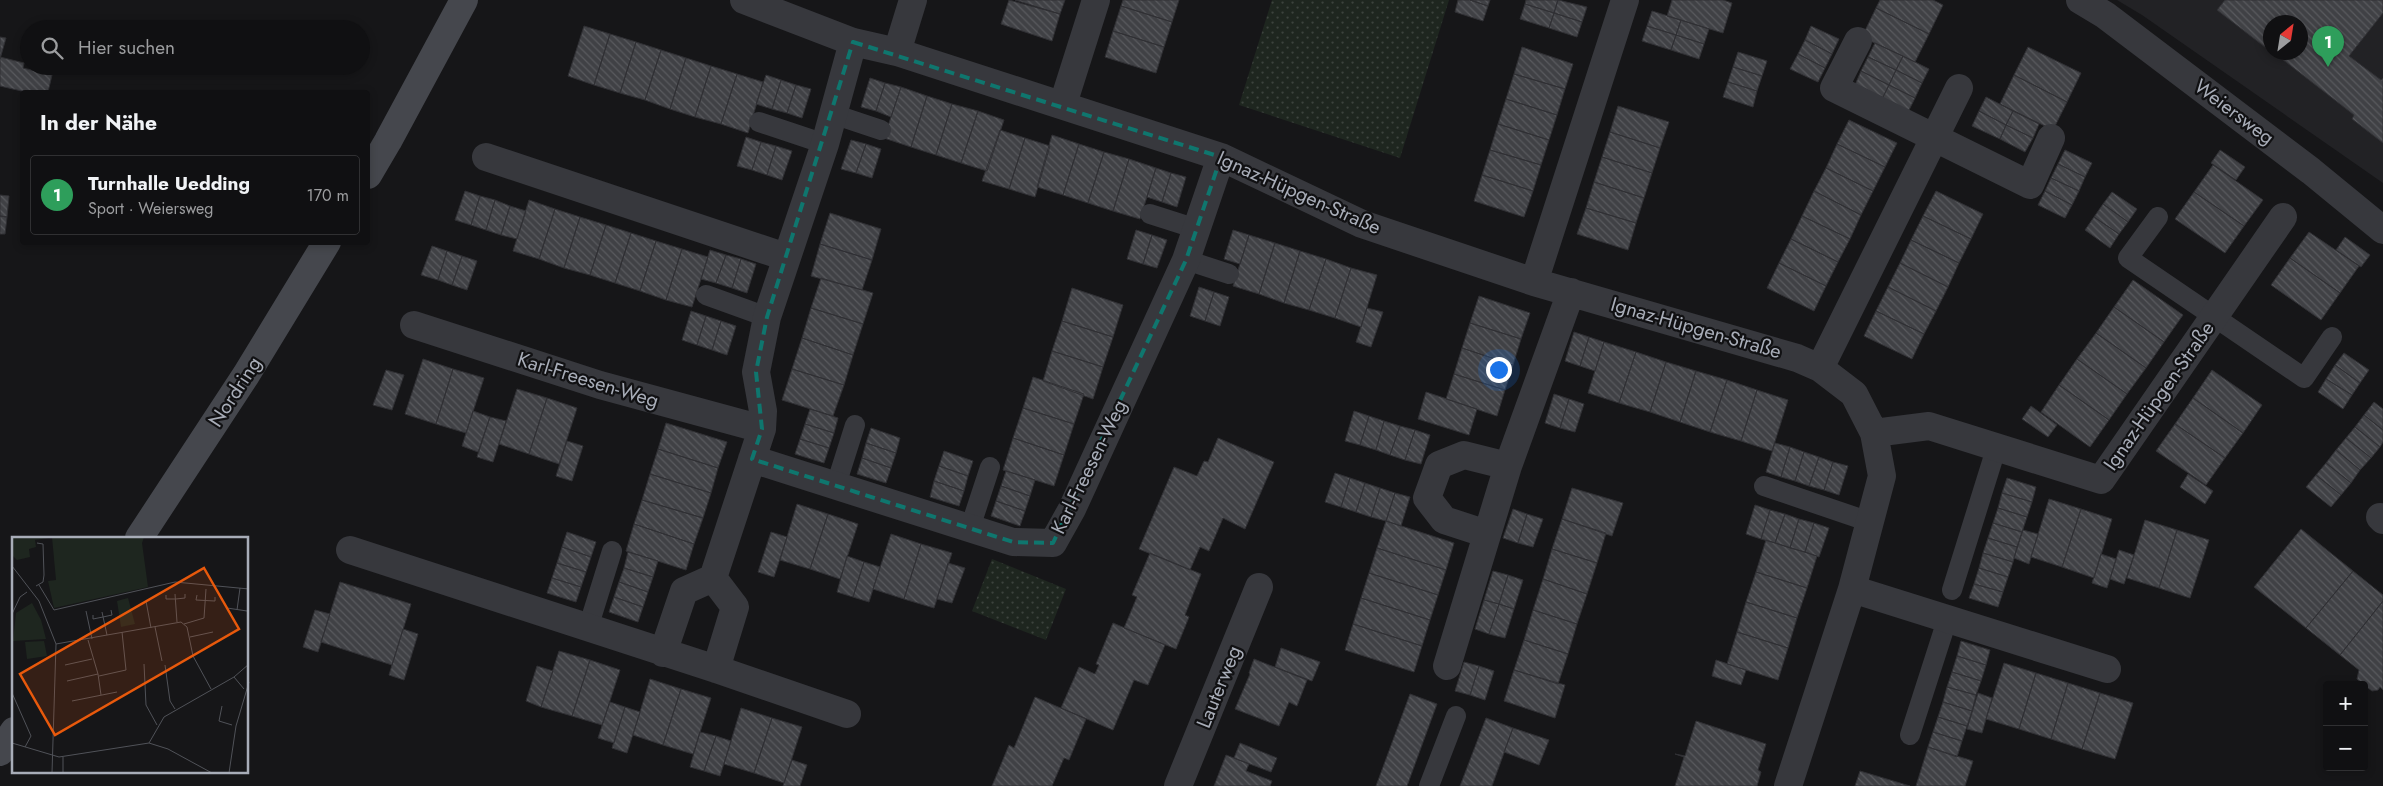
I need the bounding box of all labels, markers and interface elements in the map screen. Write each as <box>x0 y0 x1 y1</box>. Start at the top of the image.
north arrow <box>2263 15 2308 60</box>
search box <box>20 20 370 75</box>
pin: 1 <box>2312 26 2344 67</box>
icon: search <box>38 34 66 62</box>
text: Hier suchen <box>78 34 175 61</box>
street label: Weiersweg <box>2188 72 2280 152</box>
text: In der Nähe <box>40 108 157 138</box>
street label: Ignaz-Hüpgen-Straße <box>1213 144 1385 242</box>
text: Turnhalle Uedding <box>88 170 250 197</box>
text: 1 <box>53 184 61 207</box>
text: 170 m <box>307 184 349 207</box>
text: Sport · Weiersweg <box>88 197 213 220</box>
street label: Ignaz-Hüpgen-Straße <box>1607 290 1785 366</box>
street label: Ignaz-Hüpgen-Straße <box>2097 315 2221 477</box>
street label: Karl-Freesen-Weg <box>514 345 662 415</box>
street label: Nordring <box>201 351 269 433</box>
your location <box>1486 357 1512 383</box>
street label: Karl-Freesen-Weg <box>1044 395 1134 539</box>
inset map <box>12 537 249 774</box>
street label: Lauterweg <box>1189 641 1249 733</box>
map controls <box>2323 681 2368 771</box>
button: + <box>2323 681 2368 726</box>
button: − <box>2323 726 2368 771</box>

